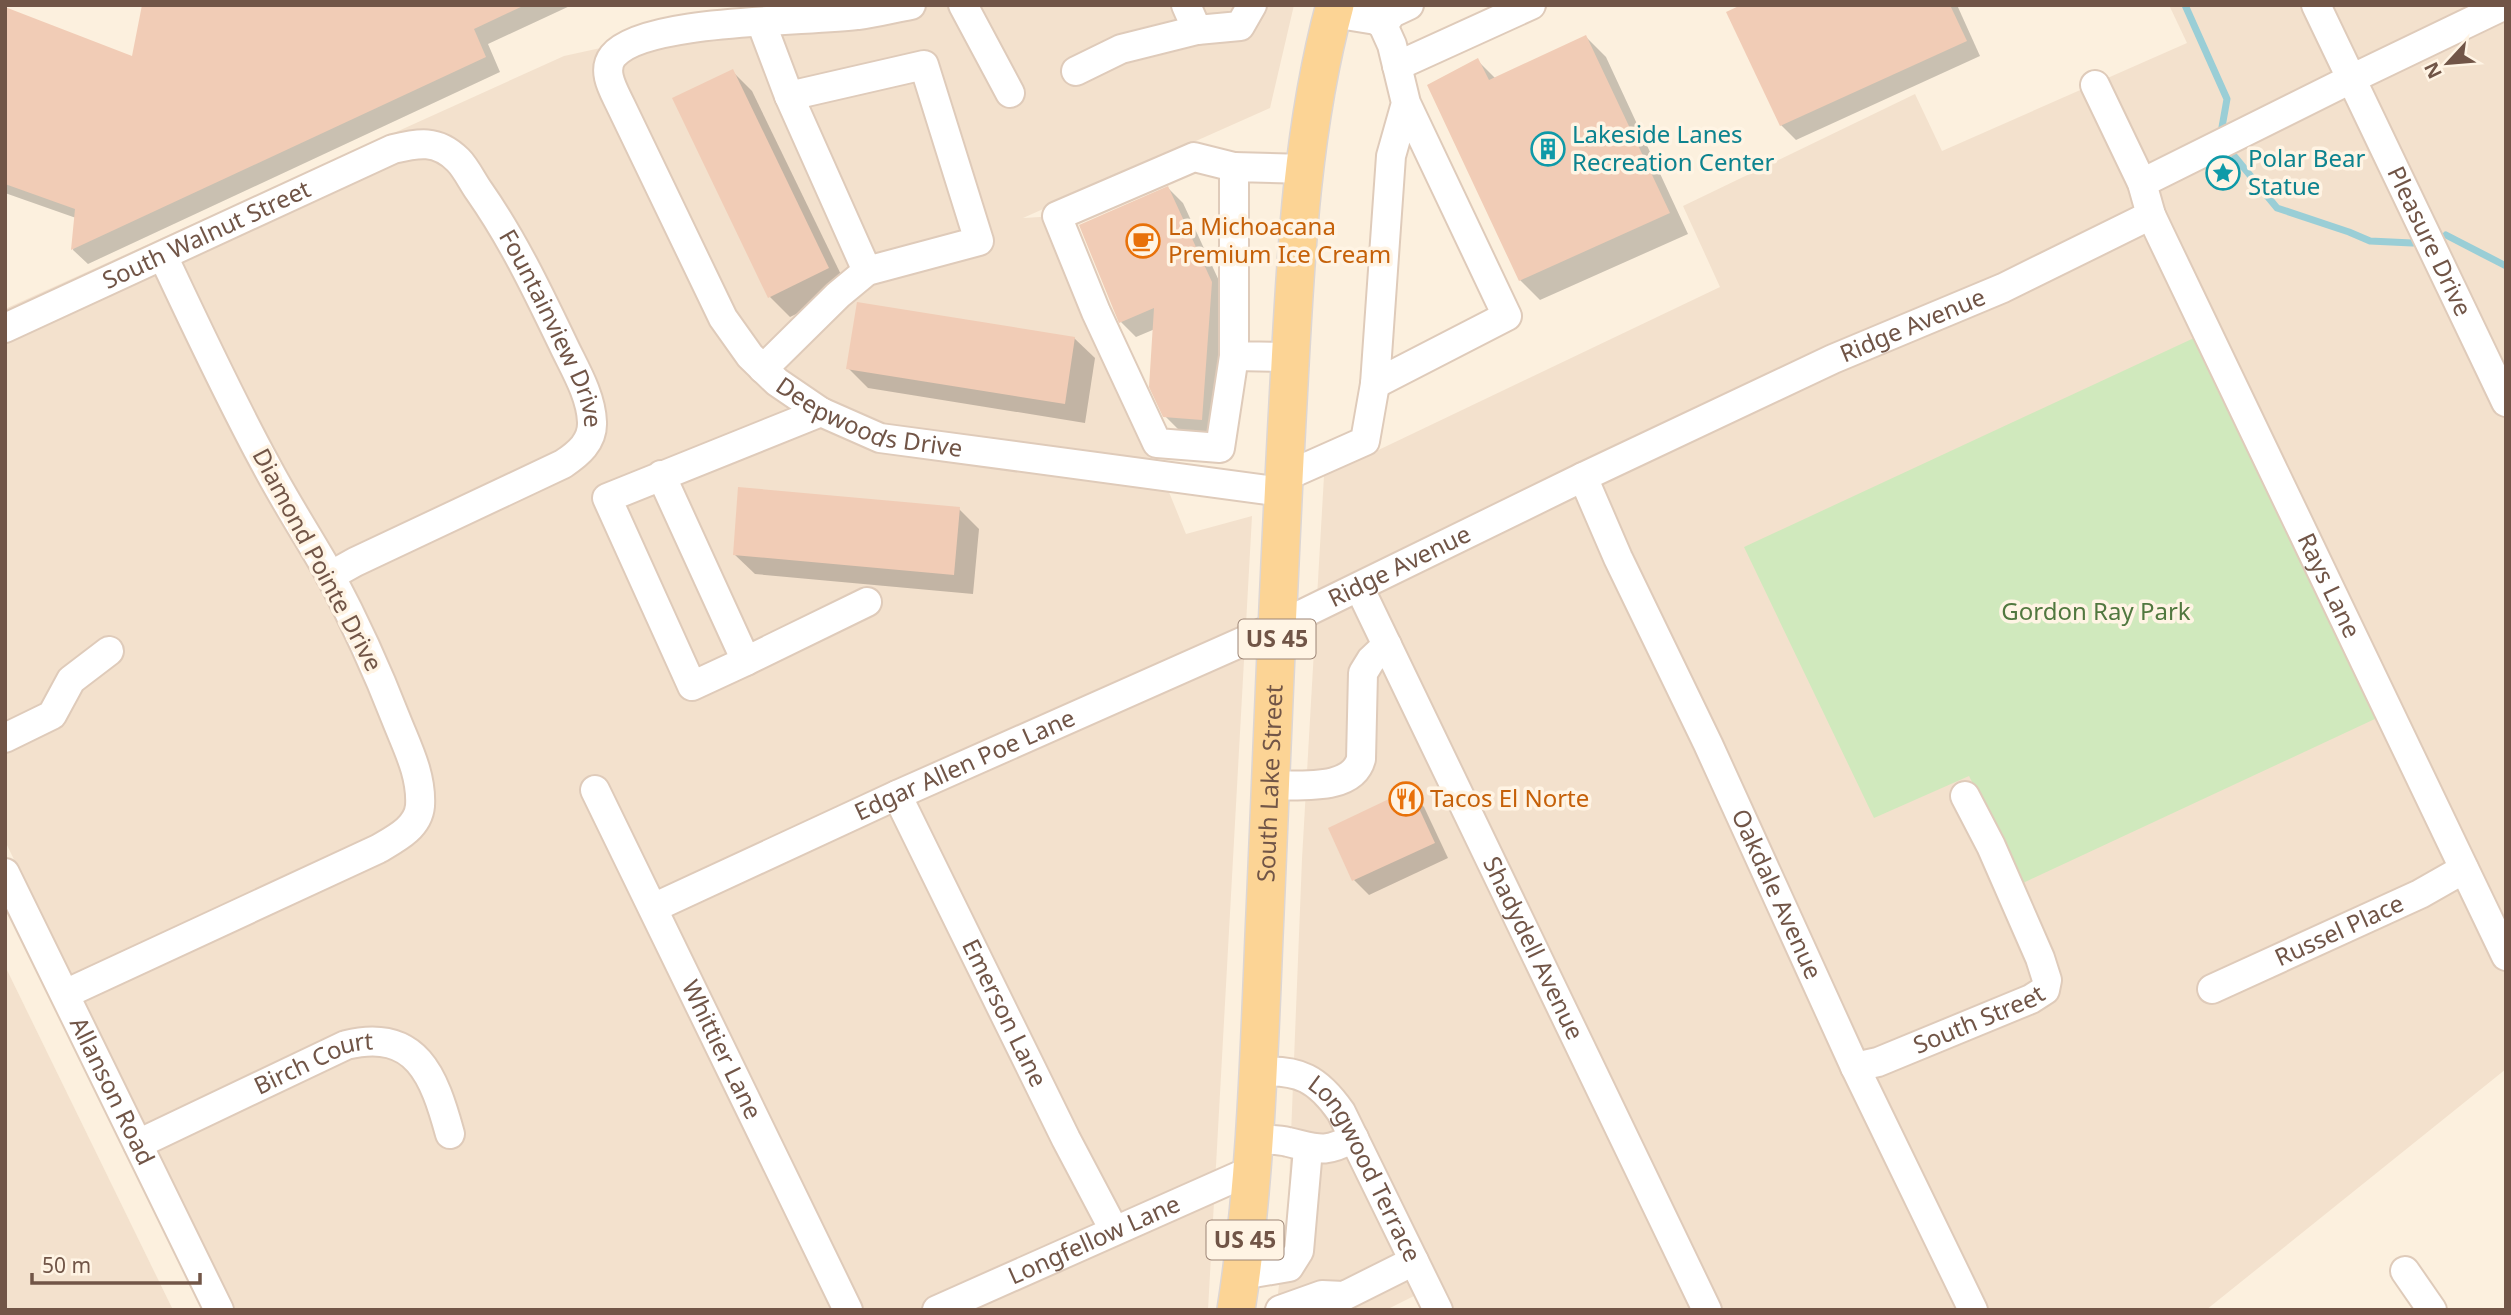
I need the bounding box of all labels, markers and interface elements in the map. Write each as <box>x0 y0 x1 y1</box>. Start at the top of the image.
north arrow <box>2413 28 2483 98</box>
text: N <box>2418 58 2448 83</box>
place label: Lakeside Lanes Recreation Center <box>1572 117 1775 178</box>
building icon: Lakeside Lanes Recreation Center <box>1529 130 1567 168</box>
place label: Polar Bear Statue <box>2248 141 2365 202</box>
place icon: Polar Bear Statue <box>2204 154 2242 192</box>
street label: Pleasure Drive <box>2380 160 2480 321</box>
street label: South Walnut Street <box>97 171 316 296</box>
place label: La Michoacana Premium Ice Cream <box>1168 209 1391 270</box>
cafe icon: La Michoacana Premium Ice Cream <box>1124 222 1162 260</box>
street label: Fountainview Drive <box>492 223 610 428</box>
street label: Ridge Avenue <box>1834 279 1990 369</box>
street label: Deepwoods Drive <box>770 368 965 464</box>
street label: Diamond Pointe Drive <box>246 442 391 676</box>
street label: Ridge Avenue <box>1322 516 1476 614</box>
street label: Rays Lane <box>2291 527 2369 643</box>
park label: Gordon Ray Park <box>2001 594 2191 627</box>
road number: US 45 <box>1238 620 1316 659</box>
street label: South Lake Street <box>1248 683 1290 883</box>
street label: Edgar Allen Poe Lane <box>849 700 1080 828</box>
restaurant icon: Tacos El Norte <box>1387 780 1425 818</box>
place label: Tacos El Norte <box>1430 781 1589 814</box>
street label: Oakdale Avenue <box>1725 803 1831 984</box>
street label: Shadydell Avenue <box>1476 850 1592 1045</box>
street label: Russel Place <box>2269 886 2408 973</box>
street label: Emerson Lane <box>955 933 1056 1092</box>
street label: Whittier Lane <box>675 974 771 1124</box>
street label: South Street <box>1908 976 2051 1061</box>
street label: Allanson Road <box>63 1011 163 1170</box>
street label: Birch Court <box>248 1023 374 1101</box>
street label: Longwood Terrace <box>1302 1066 1430 1267</box>
street label: Longfellow Lane <box>1003 1186 1185 1291</box>
road number: US 45 <box>1206 1220 1284 1260</box>
scale bar <box>32 1242 200 1286</box>
text: 50 m <box>42 1251 91 1279</box>

